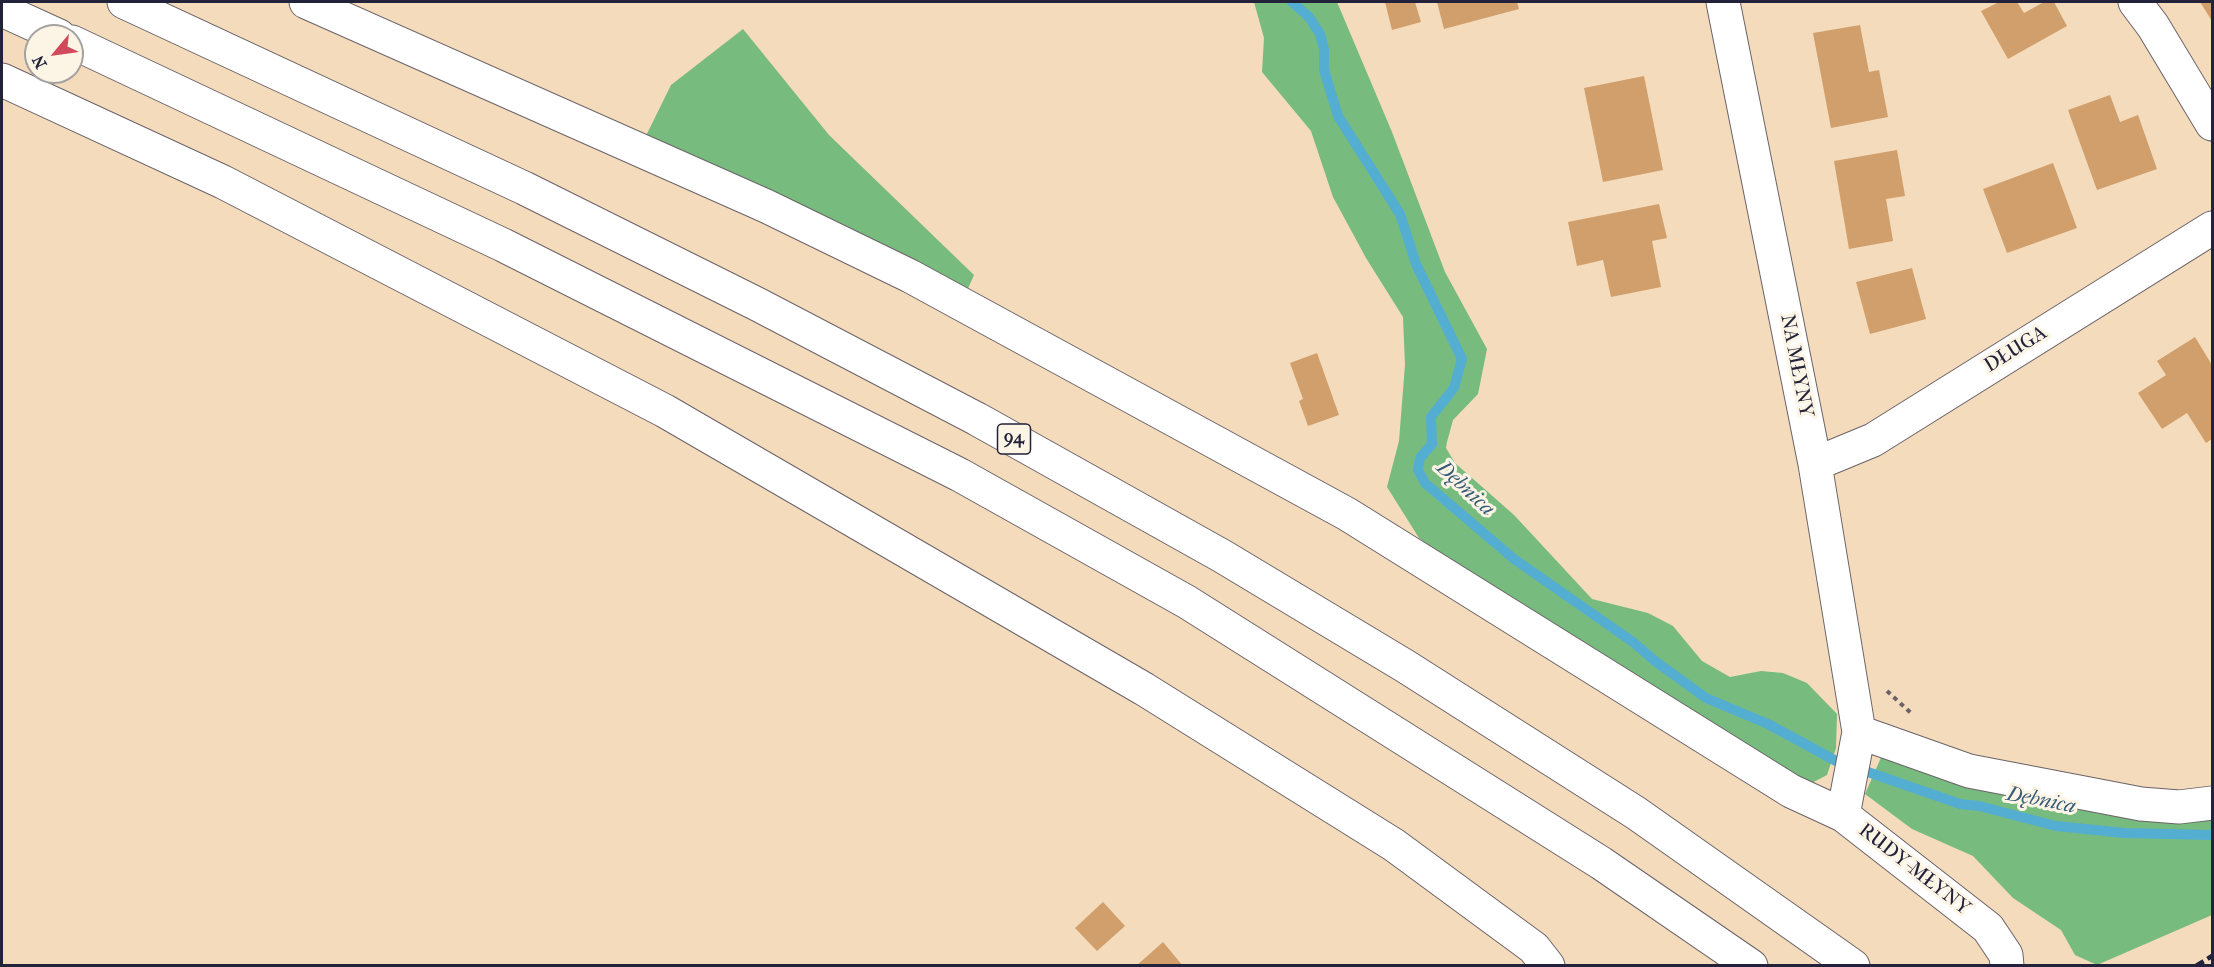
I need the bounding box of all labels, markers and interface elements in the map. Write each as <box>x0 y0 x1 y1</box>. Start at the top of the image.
north arrow <box>24 24 84 84</box>
text: N <box>28 52 51 72</box>
street label: NA MŁYNY <box>1774 312 1818 420</box>
street label: DŁUGA <box>1980 321 2052 379</box>
road number: 94 <box>998 424 1030 454</box>
water label: Dębnica <box>1431 456 1499 522</box>
water label: Dębnica <box>2004 782 2078 820</box>
street label: RUDY-MŁYNY <box>1853 819 1975 921</box>

